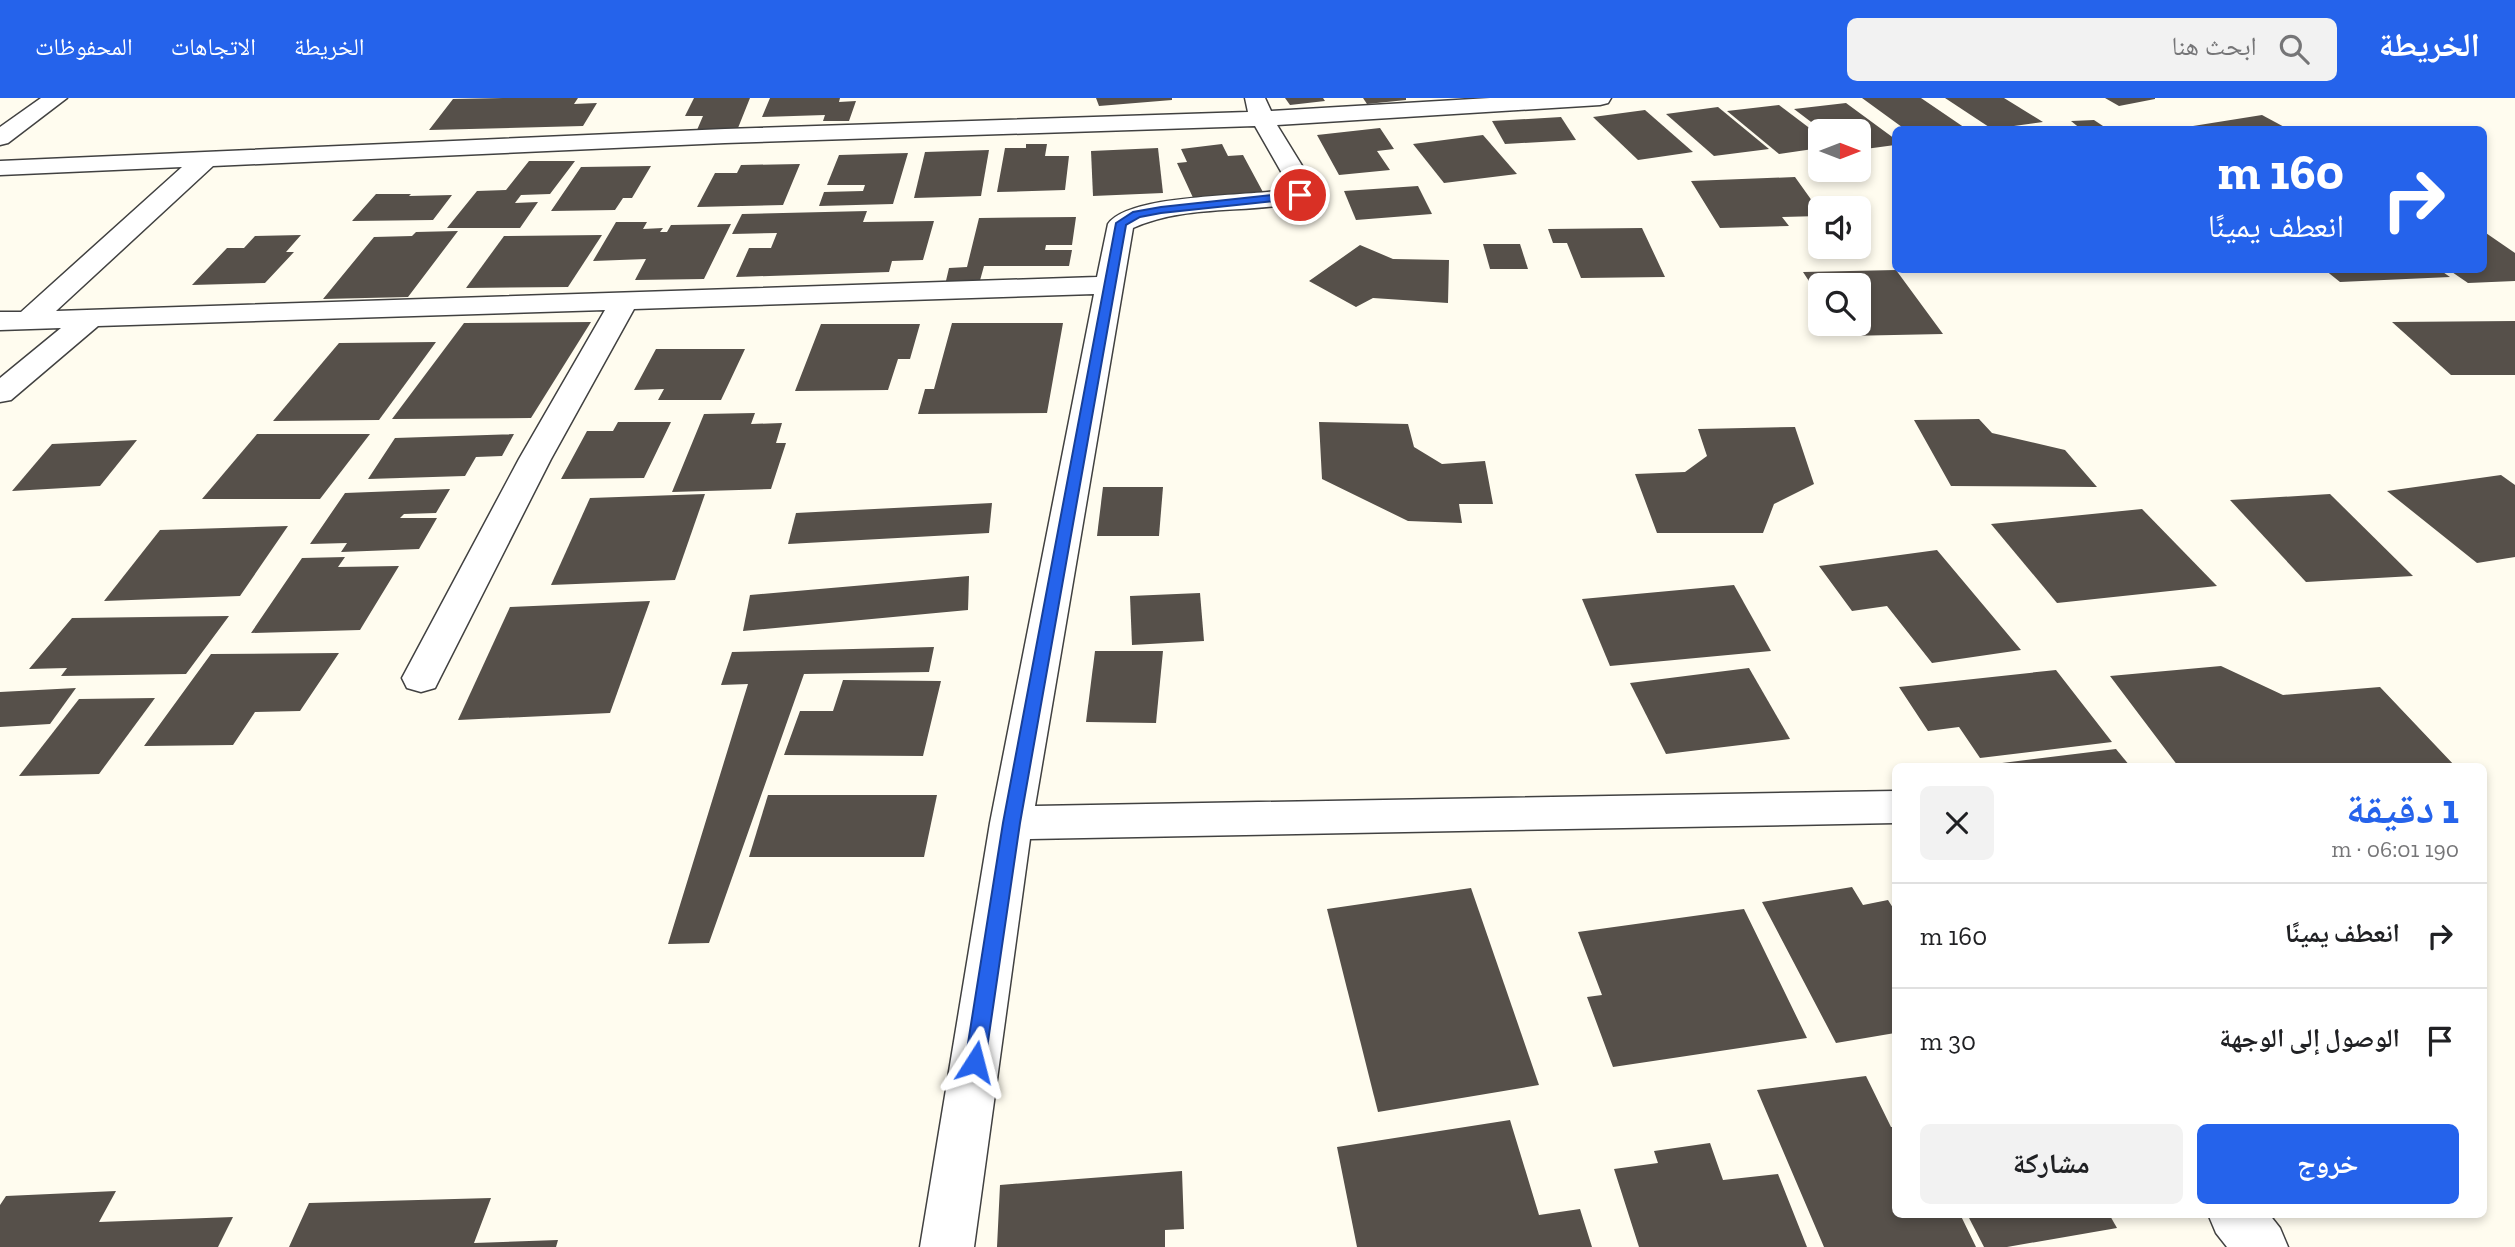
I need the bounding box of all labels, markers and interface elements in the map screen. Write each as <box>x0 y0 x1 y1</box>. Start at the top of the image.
search box <box>1847 18 2337 81</box>
text: الخريطة <box>2379 25 2480 64</box>
text: ابحث هنا <box>2172 30 2257 62</box>
icon: search <box>2275 30 2313 68</box>
text: المحفوظات <box>35 32 133 61</box>
text: الاتجاهات <box>171 32 256 61</box>
text: الخريطة <box>294 32 365 61</box>
north arrow <box>1808 119 1871 182</box>
map controls <box>1808 119 1871 336</box>
text: 160 m <box>2218 143 2344 202</box>
icon: right <box>2368 154 2459 245</box>
pin <box>1270 165 1330 225</box>
icon: arrive <box>1281 176 1319 214</box>
button: sound <box>1808 196 1871 259</box>
text: انعطف يمينًا <box>2208 207 2344 245</box>
button: search <box>1808 273 1871 336</box>
text: 1 دقيقة <box>2346 783 2459 834</box>
button: close <box>1920 786 1994 860</box>
text: 190 m · 06:01 <box>2331 835 2459 863</box>
text: انعطف يمينًا <box>2285 917 2400 949</box>
icon: right <box>2421 917 2459 955</box>
text: 160 m <box>1920 920 1987 952</box>
text: الوصول إلى الوجهة <box>2219 1022 2400 1054</box>
icon: arrive <box>2421 1022 2459 1060</box>
position arrow <box>938 1025 1012 1099</box>
text: 30 m <box>1920 1025 1976 1057</box>
button: مشاركة <box>1920 1124 2183 1204</box>
button: خروج <box>2197 1124 2459 1204</box>

